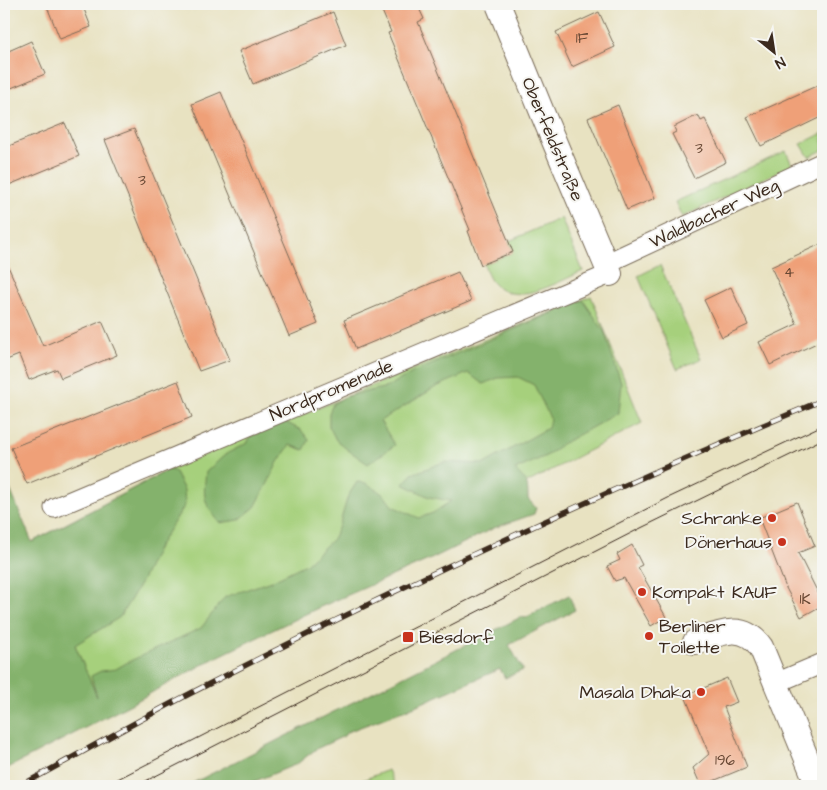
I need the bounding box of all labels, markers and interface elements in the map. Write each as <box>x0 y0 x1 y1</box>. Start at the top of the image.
house number: 1F <box>576 28 589 49</box>
north arrow <box>750 28 800 78</box>
text: N <box>771 52 789 73</box>
street label: Oberfeldstraße <box>515 73 590 205</box>
house number: 3 <box>695 138 703 159</box>
house number: 3 <box>138 170 146 191</box>
street label: Waldbacher Weg <box>645 172 784 255</box>
house number: 4 <box>784 262 794 283</box>
street label: Nordpromenade <box>266 353 397 428</box>
place label: Schranke <box>681 506 762 531</box>
marker: Schranke <box>766 512 778 524</box>
place label: Dönerhaus <box>685 530 772 555</box>
marker: Dönerhaus <box>776 536 788 548</box>
place label: Kompakt KAUF <box>652 580 777 605</box>
marker: Kompakt KAUF <box>636 586 648 598</box>
house number: 1K <box>799 589 811 610</box>
place label: Berliner Toilette <box>659 614 726 660</box>
place label: Biesdorf <box>419 625 494 650</box>
marker: Biesdorf <box>401 630 415 644</box>
marker: Berliner Toilette <box>643 630 655 642</box>
place label: Masala Dhaka <box>580 680 691 705</box>
marker: Masala Dhaka <box>695 686 707 698</box>
house number: 196 <box>715 750 736 771</box>

